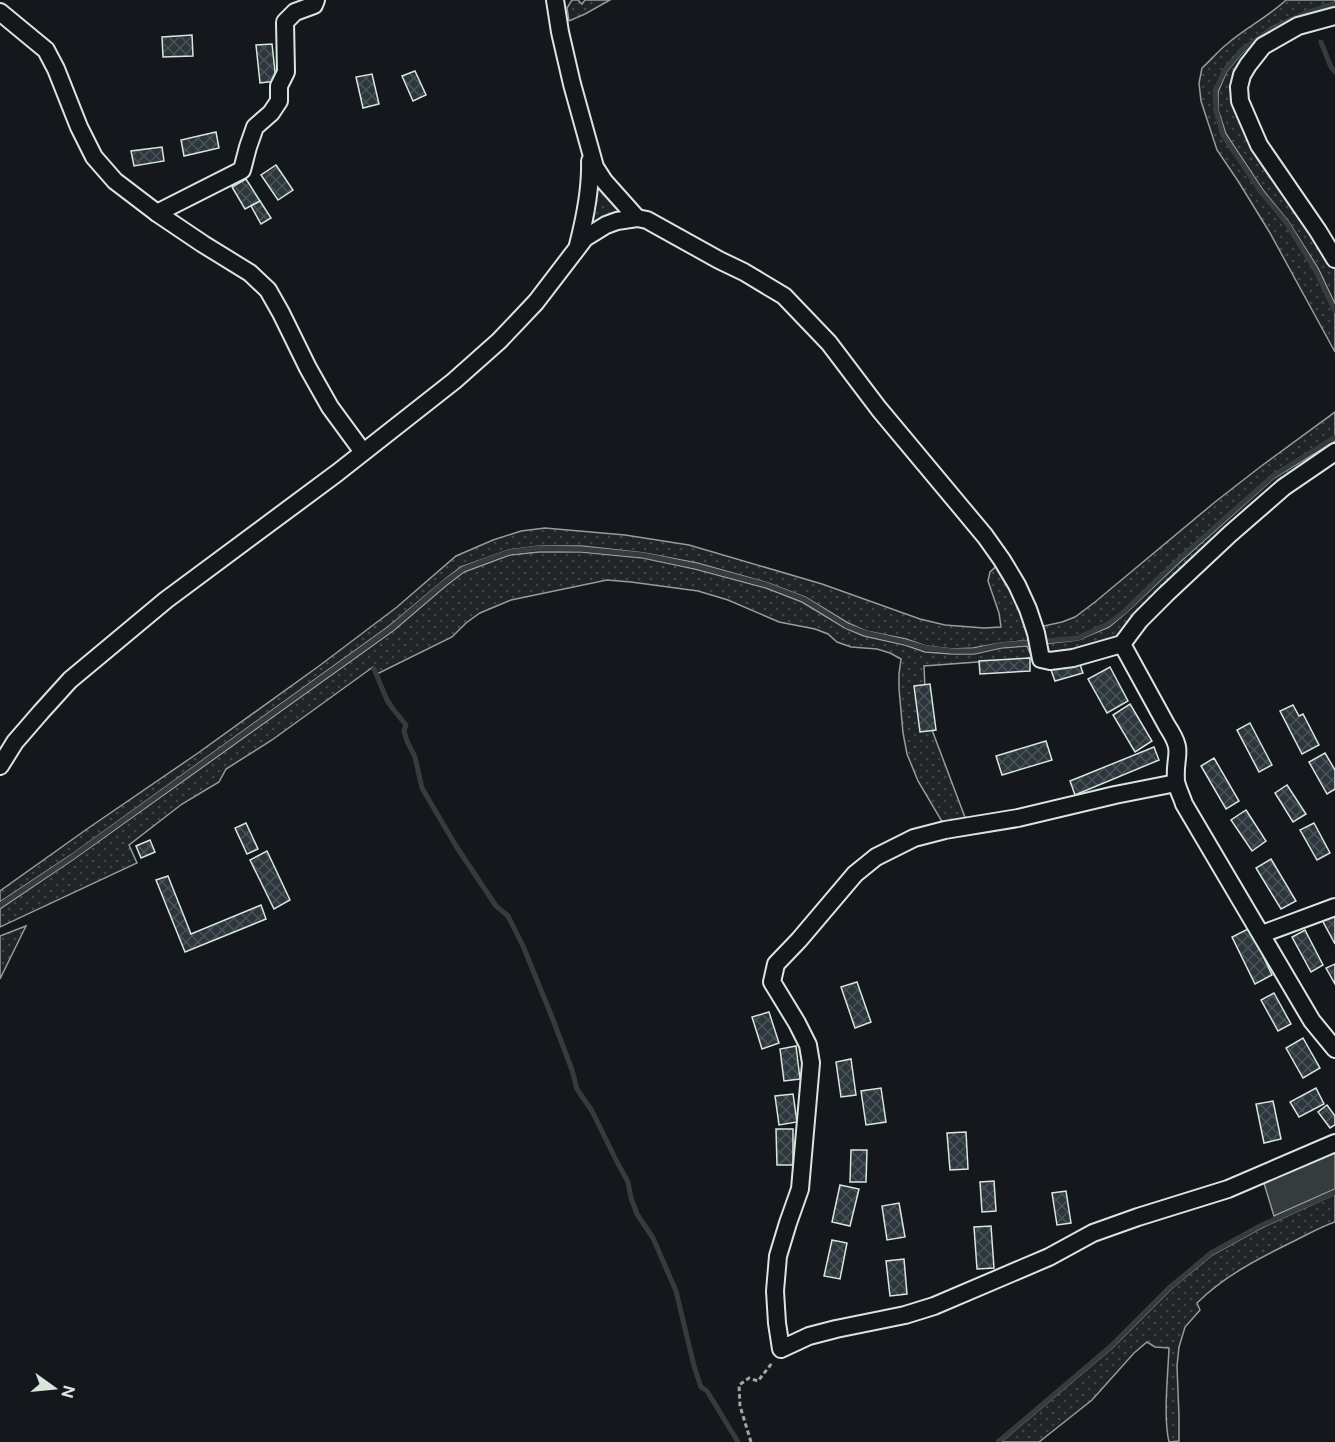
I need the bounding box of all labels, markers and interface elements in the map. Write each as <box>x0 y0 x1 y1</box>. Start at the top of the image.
north arrow <box>24 1358 84 1418</box>
text: N <box>57 1383 79 1400</box>

